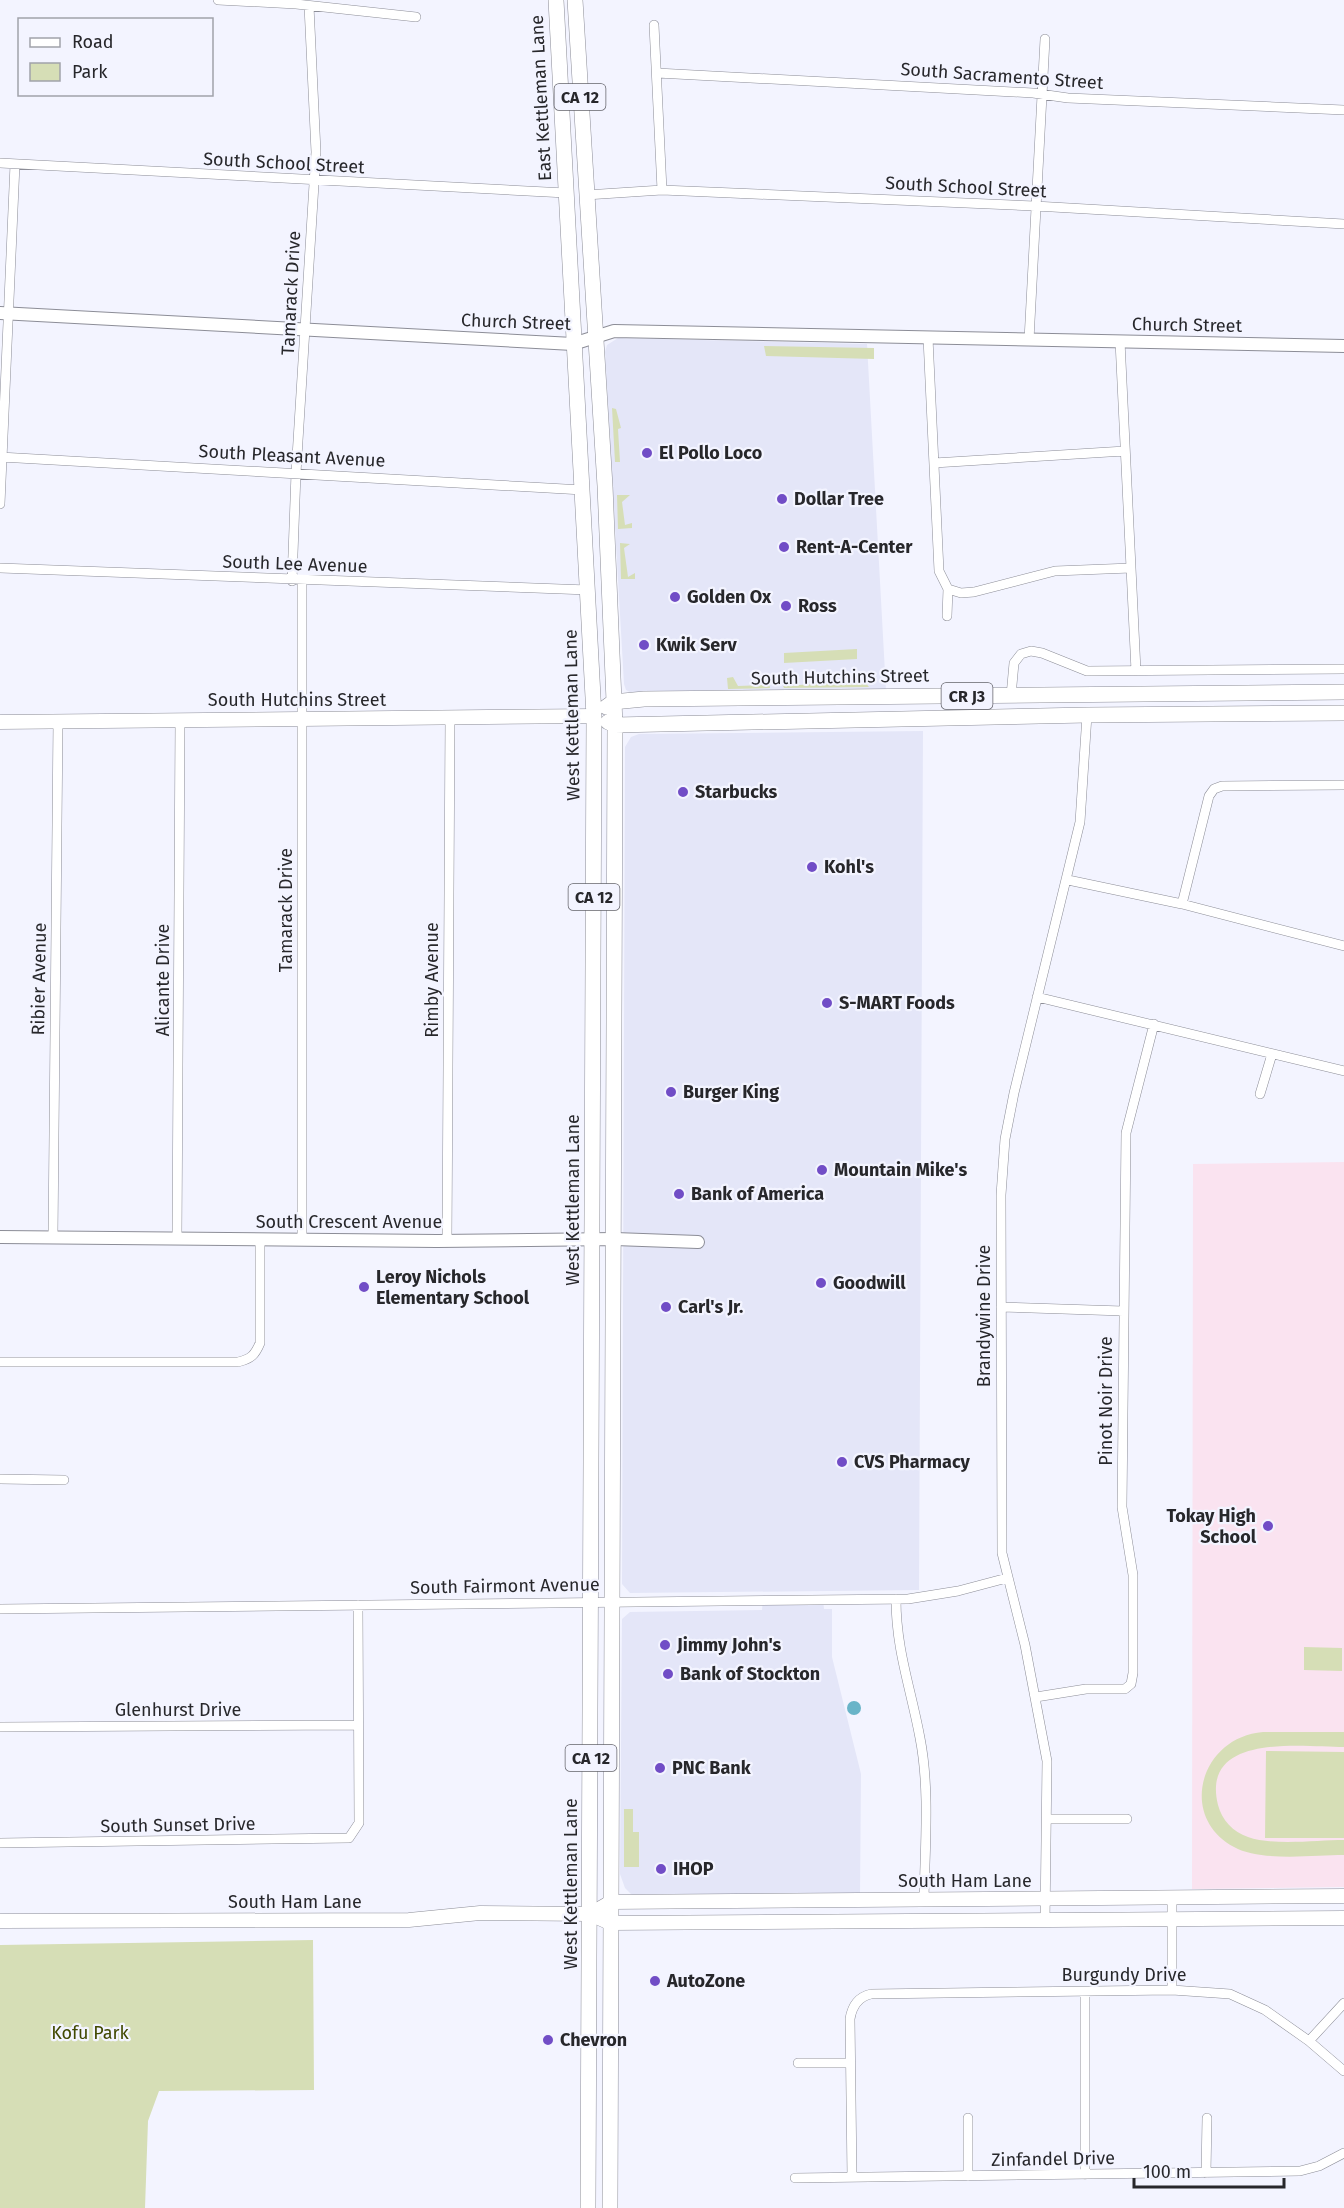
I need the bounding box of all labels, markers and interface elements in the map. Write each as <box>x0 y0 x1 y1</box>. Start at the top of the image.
street label: East Kettleman Lane <box>526 14 556 182</box>
legend <box>18 18 213 96</box>
text: Road <box>72 31 114 53</box>
street label: South Sacramento Street <box>900 58 1105 94</box>
text: Park <box>72 61 108 83</box>
road number: CA 12 <box>554 84 606 110</box>
street label: South School Street <box>203 148 366 178</box>
street label: South School Street <box>885 172 1048 202</box>
street label: Tamarack Drive <box>277 230 305 356</box>
street label: Church Street <box>461 309 572 335</box>
street label: Church Street <box>1132 313 1243 337</box>
street label: South Pleasant Avenue <box>198 440 386 472</box>
place label: El Pollo Loco <box>659 442 762 464</box>
marker: El Pollo Loco <box>640 446 654 460</box>
place label: Dollar Tree <box>794 488 884 510</box>
marker: Dollar Tree <box>775 492 789 506</box>
place label: Rent-A-Center <box>796 536 913 558</box>
marker: Rent-A-Center <box>777 540 791 554</box>
street label: South Lee Avenue <box>222 550 368 578</box>
place label: Golden Ox <box>687 586 772 608</box>
marker: Golden Ox <box>668 590 682 604</box>
place label: Ross <box>798 595 837 617</box>
marker: Ross <box>779 599 793 613</box>
street label: West Kettleman Lane <box>560 629 584 801</box>
place label: Kwik Serv <box>656 634 737 656</box>
marker: Kwik Serv <box>637 638 651 652</box>
street label: South Hutchins Street <box>751 664 930 690</box>
road number: CR J3 <box>942 683 992 709</box>
street label: South Hutchins Street <box>208 689 387 711</box>
place label: Starbucks <box>695 781 778 803</box>
marker: Starbucks <box>676 785 690 799</box>
street label: Tamarack Drive <box>275 848 297 972</box>
place label: Kohl's <box>824 856 874 878</box>
marker: Kohl's <box>805 860 819 874</box>
road number: CA 12 <box>568 884 620 910</box>
street label: Ribier Avenue <box>27 922 51 1036</box>
street label: Rimby Avenue <box>421 922 443 1038</box>
street label: Alicante Drive <box>152 924 174 1036</box>
place label: S-MART Foods <box>839 992 955 1014</box>
marker: S-MART Foods <box>820 996 834 1010</box>
place label: Burger King <box>683 1081 779 1103</box>
marker: Burger King <box>664 1085 678 1099</box>
street label: West Kettleman Lane <box>562 1114 584 1286</box>
place label: Mountain Mike's <box>834 1159 967 1181</box>
marker: Mountain Mike's <box>815 1163 829 1177</box>
place label: Bank of America <box>691 1183 824 1205</box>
marker: Bank of America <box>672 1187 686 1201</box>
street label: South Crescent Avenue <box>256 1211 442 1233</box>
street label: Brandywine Drive <box>973 1245 995 1387</box>
place label: Leroy Nichols Elementary School <box>376 1266 530 1309</box>
place label: Goodwill <box>833 1272 906 1294</box>
marker: Goodwill <box>814 1276 828 1290</box>
marker: Leroy Nichols Elementary School <box>357 1280 371 1294</box>
place label: Carl's Jr. <box>678 1296 743 1318</box>
marker: Carl's Jr. <box>659 1300 673 1314</box>
street label: Pinot Noir Drive <box>1095 1336 1117 1466</box>
place label: CVS Pharmacy <box>854 1451 971 1473</box>
marker: CVS Pharmacy <box>835 1455 849 1469</box>
place label: Tokay High School <box>1167 1505 1257 1548</box>
marker: Tokay High School <box>1261 1519 1275 1533</box>
street label: South Fairmont Avenue <box>410 1573 600 1599</box>
place label: Jimmy John's <box>676 1634 782 1656</box>
marker: Jimmy John's <box>658 1638 672 1652</box>
place label: Bank of Stockton <box>680 1663 820 1685</box>
marker: Bank of Stockton <box>661 1667 675 1681</box>
street label: Glenhurst Drive <box>115 1699 241 1721</box>
road number: CA 12 <box>566 1745 616 1771</box>
place label: PNC Bank <box>672 1757 752 1779</box>
marker: PNC Bank <box>653 1761 667 1775</box>
street label: West Kettleman Lane <box>560 1798 582 1970</box>
street label: South Sunset Drive <box>100 1813 256 1837</box>
place label: IHOP <box>673 1858 714 1880</box>
marker: IHOP <box>654 1862 668 1876</box>
street label: South Ham Lane <box>898 1870 1032 1892</box>
street label: South Ham Lane <box>228 1891 362 1913</box>
street label: Burgundy Drive <box>1062 1964 1186 1986</box>
place label: AutoZone <box>666 1970 745 1992</box>
marker: AutoZone <box>648 1974 662 1988</box>
park label: Kofu Park <box>51 2022 130 2044</box>
place label: Chevron <box>560 2029 627 2051</box>
marker: Chevron <box>541 2033 555 2047</box>
street label: Zinfandel Drive <box>991 2147 1115 2171</box>
scale bar <box>1134 2151 1284 2189</box>
text: 100 m <box>1143 2161 1191 2183</box>

